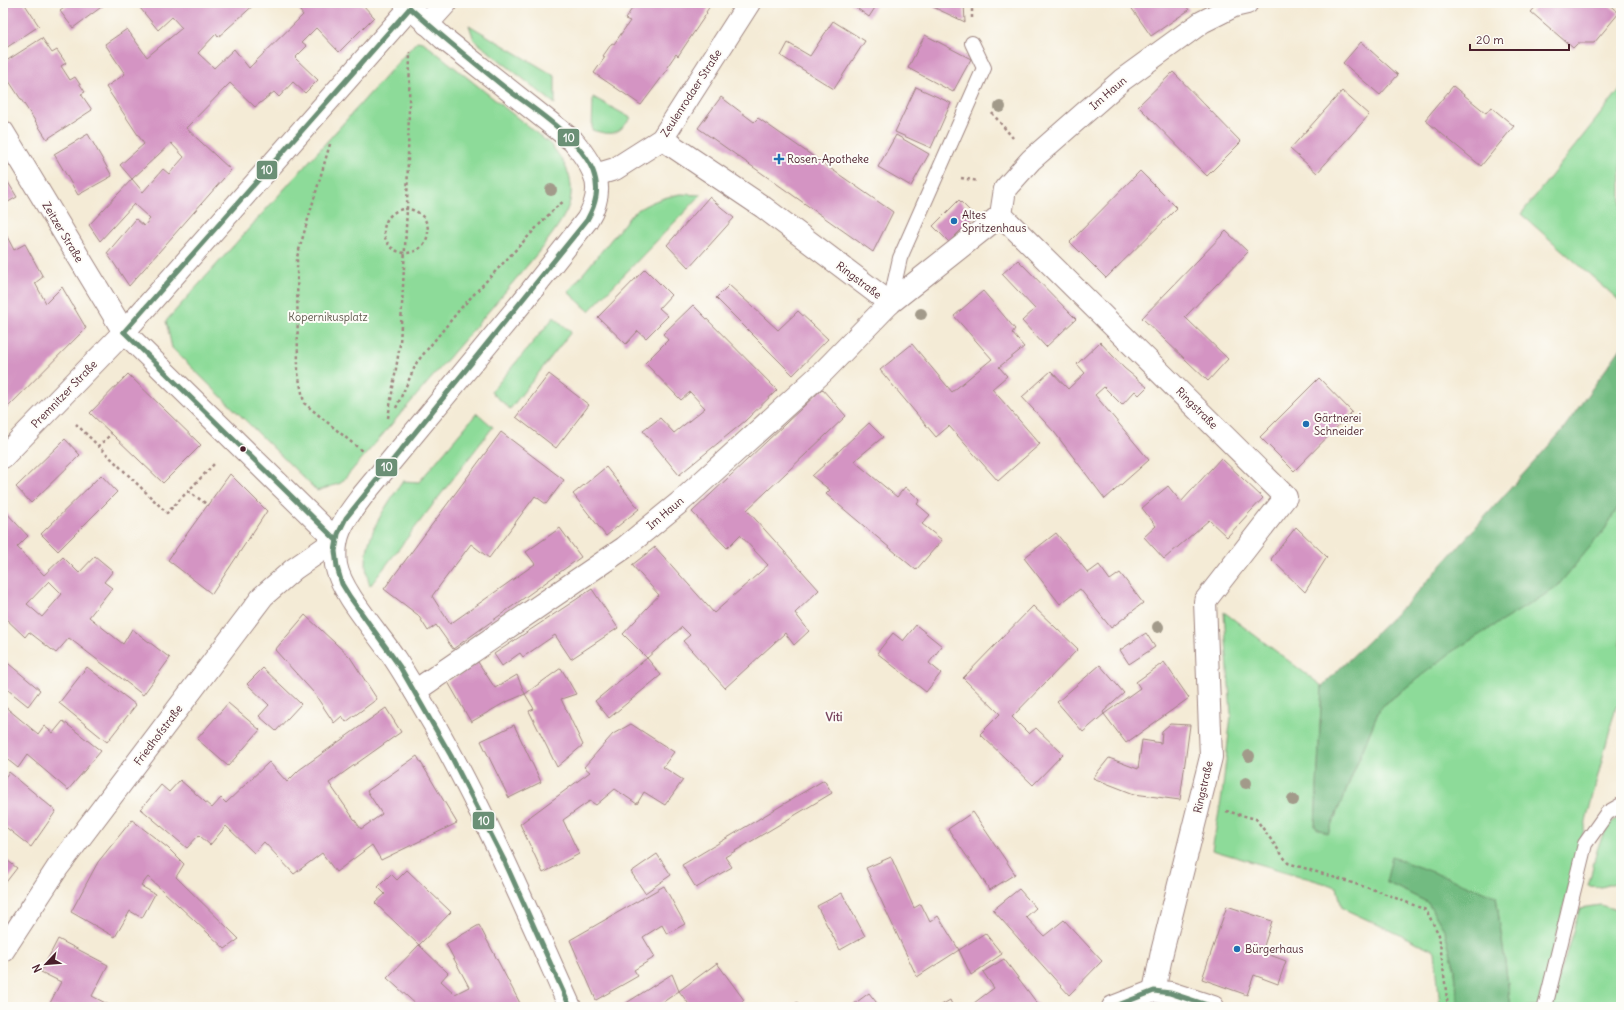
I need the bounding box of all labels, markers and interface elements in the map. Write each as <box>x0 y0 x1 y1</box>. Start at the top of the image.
scale bar <box>1470 26 1569 52</box>
text: 20 m <box>1476 32 1504 47</box>
street label: Zeulenrodaer Straße <box>658 47 725 139</box>
street label: Im Haun <box>1087 73 1129 113</box>
line badge: 10 <box>557 128 580 147</box>
text: 10 <box>563 131 575 145</box>
place label: Rosen-Apotheke <box>787 152 869 166</box>
marker: Rosen-Apotheke <box>774 154 784 164</box>
line badge: 10 <box>256 160 278 180</box>
text: 10 <box>261 163 273 177</box>
street label: Zeitzer Straße <box>39 199 87 265</box>
place label: Altes Spritzenhaus <box>962 208 1026 235</box>
marker: Altes Spritzenhaus <box>949 216 959 226</box>
street label: Ringstraße <box>834 258 885 302</box>
park label: Kopernikusplatz <box>288 310 368 324</box>
street label: Premnitzer Straße <box>28 357 100 431</box>
street label: Ringstraße <box>1173 384 1221 432</box>
place label: Gärtnerei Schneider <box>1314 411 1364 438</box>
marker: Gärtnerei Schneider <box>1301 419 1311 429</box>
unlabelled marker <box>238 444 248 454</box>
line badge: 10 <box>375 458 398 477</box>
text: 10 <box>381 460 393 474</box>
street label: Im Haun <box>644 494 686 532</box>
street label: Friedhofstraße <box>131 702 185 768</box>
district label: Viti <box>826 709 843 724</box>
street label: Ringstraße <box>1190 759 1216 815</box>
line badge: 10 <box>472 811 495 830</box>
text: 10 <box>478 814 490 828</box>
place label: Bürgerhaus <box>1245 942 1304 956</box>
north arrow <box>26 944 66 984</box>
marker: Bürgerhaus <box>1232 944 1242 954</box>
text: N <box>29 962 45 975</box>

